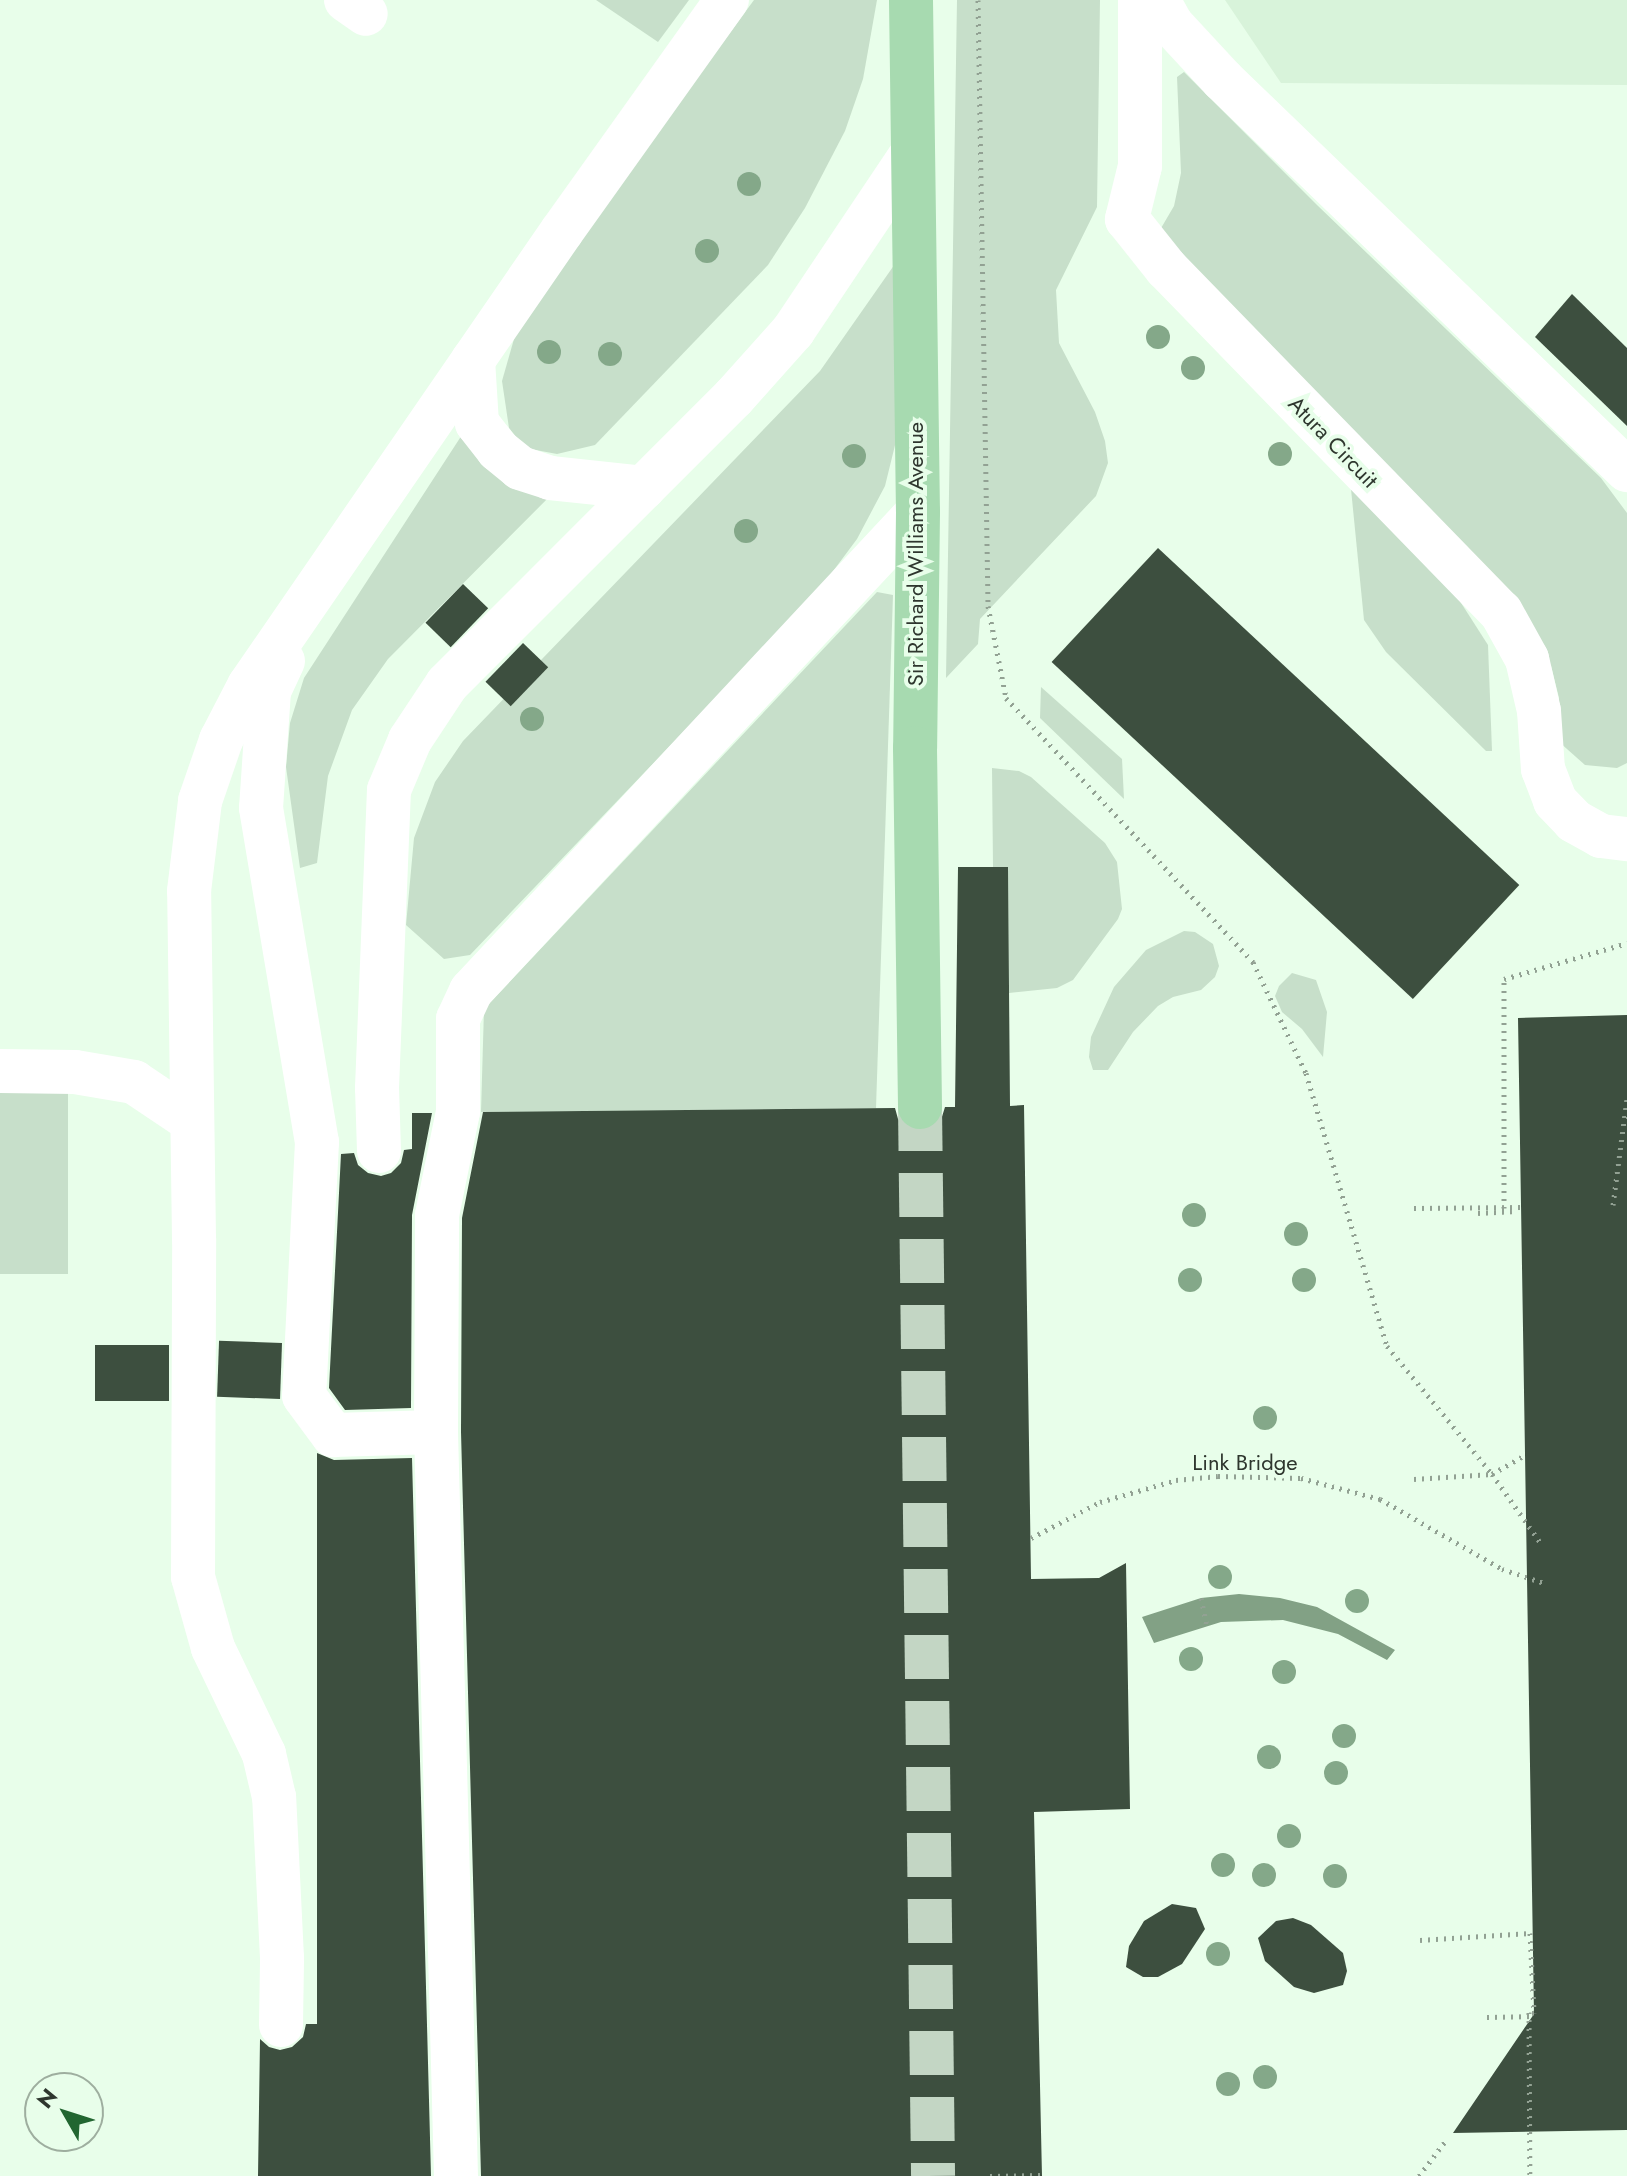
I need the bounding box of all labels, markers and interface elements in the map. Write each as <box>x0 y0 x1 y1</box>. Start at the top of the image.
street label: Atura Circuit <box>1283 391 1383 493</box>
street label: Sir Richard Williams Avenue <box>903 422 929 686</box>
street label: Link Bridge <box>1192 1450 1298 1476</box>
north arrow <box>24 2072 104 2152</box>
text: N <box>29 2081 65 2115</box>

